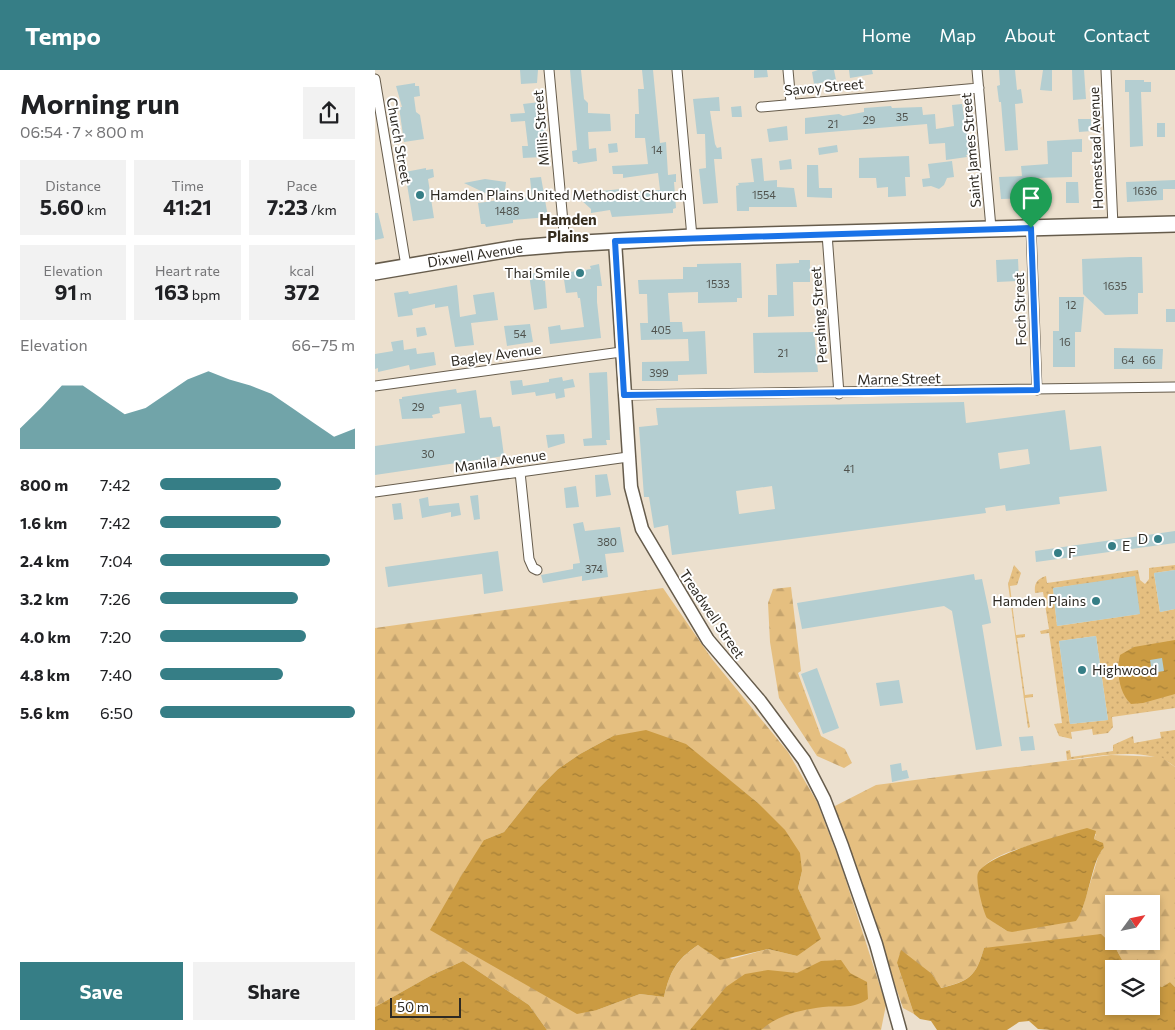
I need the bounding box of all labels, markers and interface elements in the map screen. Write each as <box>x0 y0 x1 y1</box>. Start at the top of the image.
text: Tempo <box>25 21 101 50</box>
text: Home <box>862 24 911 46</box>
text: Map <box>939 24 976 46</box>
text: About <box>1004 24 1056 46</box>
text: Contact <box>1084 24 1150 46</box>
street label: Savoy Street <box>783 75 865 98</box>
text: Morning run <box>20 86 180 120</box>
street label: Homestead Avenue <box>1085 86 1106 210</box>
button: share <box>303 87 355 139</box>
street label: Millis Street <box>529 89 552 167</box>
street label: Saint James Street <box>957 92 984 208</box>
street label: Church Street <box>383 96 416 186</box>
house number: 35 <box>896 110 908 123</box>
house number: 29 <box>863 113 876 126</box>
house number: 21 <box>828 117 838 130</box>
text: 06:54 · 7 × 800 m <box>20 122 144 141</box>
house number: 14 <box>651 143 663 156</box>
text: Distance <box>45 177 101 194</box>
text: Time <box>171 177 204 194</box>
text: Pace <box>287 177 317 194</box>
pin <box>1010 177 1052 228</box>
icon: arrive <box>1017 184 1045 212</box>
house number: 1636 <box>1133 184 1157 197</box>
place label: Hamden Plains United Methodist Church <box>430 186 687 203</box>
house number: 1554 <box>752 188 776 201</box>
marker: Hamden Plains United Methodist Church <box>414 189 426 201</box>
text: 5.60 <box>40 194 84 219</box>
text: 41:21 <box>163 194 212 219</box>
text: 7:23 <box>267 194 308 219</box>
text: km <box>84 201 106 218</box>
text: /km <box>308 201 337 218</box>
house number: 1488 <box>495 204 520 217</box>
district label: Hamden Plains <box>539 210 597 245</box>
street label: Dixwell Avenue <box>426 239 524 270</box>
text: Elevation <box>44 262 103 279</box>
text: Heart rate <box>155 262 220 279</box>
text: kcal <box>289 262 314 279</box>
place label: Thai Smile <box>504 264 570 281</box>
street label: Pershing Street <box>807 266 830 364</box>
marker: Thai Smile <box>574 267 586 279</box>
street label: Foch Street <box>1010 272 1029 346</box>
house number: 1533 <box>706 277 730 290</box>
text: 91 <box>54 279 77 304</box>
text: 163 <box>154 279 189 304</box>
text: 372 <box>284 279 320 304</box>
house number: 1635 <box>1103 279 1127 292</box>
text: m <box>77 286 92 303</box>
text: bpm <box>189 286 221 303</box>
house number: 12 <box>1066 298 1076 311</box>
house number: 405 <box>651 323 671 336</box>
house number: 54 <box>514 327 527 340</box>
text: Elevation <box>20 335 88 354</box>
text: 66–75 m <box>292 335 355 354</box>
house number: 16 <box>1059 335 1071 348</box>
street label: Bagley Avenue <box>450 340 542 369</box>
house number: 21 <box>778 346 788 359</box>
house number: 64 <box>1121 353 1135 366</box>
house number: 66 <box>1142 353 1156 366</box>
house number: 399 <box>649 366 669 379</box>
street label: Marne Street <box>857 369 941 388</box>
house number: 29 <box>412 400 425 413</box>
street label: Manila Avenue <box>453 446 547 475</box>
house number: 30 <box>421 447 435 460</box>
house number: 41 <box>844 462 854 475</box>
text: 800 m <box>20 475 68 494</box>
text: 7:42 <box>100 475 130 494</box>
text: 1.6 km <box>20 513 67 532</box>
text: 7:42 <box>100 513 130 532</box>
place label: D <box>1138 530 1148 547</box>
marker: D <box>1152 533 1164 545</box>
house number: 380 <box>597 535 617 548</box>
place label: E <box>1122 537 1130 554</box>
marker: E <box>1106 540 1118 552</box>
place label: F <box>1068 544 1076 561</box>
marker: F <box>1052 547 1064 559</box>
text: 2.4 km <box>20 551 69 570</box>
text: 7:04 <box>100 551 132 570</box>
house number: 374 <box>585 562 603 575</box>
street label: Treadwell Street <box>676 566 749 662</box>
text: 3.2 km <box>20 589 69 608</box>
text: 7:26 <box>100 589 131 608</box>
place label: Hamden Plains <box>992 592 1086 609</box>
marker: Hamden Plains <box>1090 595 1102 607</box>
text: 4.0 km <box>20 627 71 646</box>
text: 7:20 <box>100 627 132 646</box>
place label: Highwood <box>1092 661 1157 678</box>
marker: Highwood <box>1076 664 1088 676</box>
text: 4.8 km <box>20 665 70 684</box>
text: 7:40 <box>100 665 132 684</box>
text: 5.6 km <box>20 703 69 722</box>
text: 6:50 <box>100 703 133 722</box>
north arrow <box>1105 895 1160 950</box>
map controls <box>1105 895 1160 1015</box>
button: layers <box>1105 960 1160 1015</box>
button: Save <box>20 962 183 1020</box>
button: Share <box>193 962 355 1020</box>
scale bar <box>390 995 461 1018</box>
text: 50 m <box>397 998 429 1015</box>

